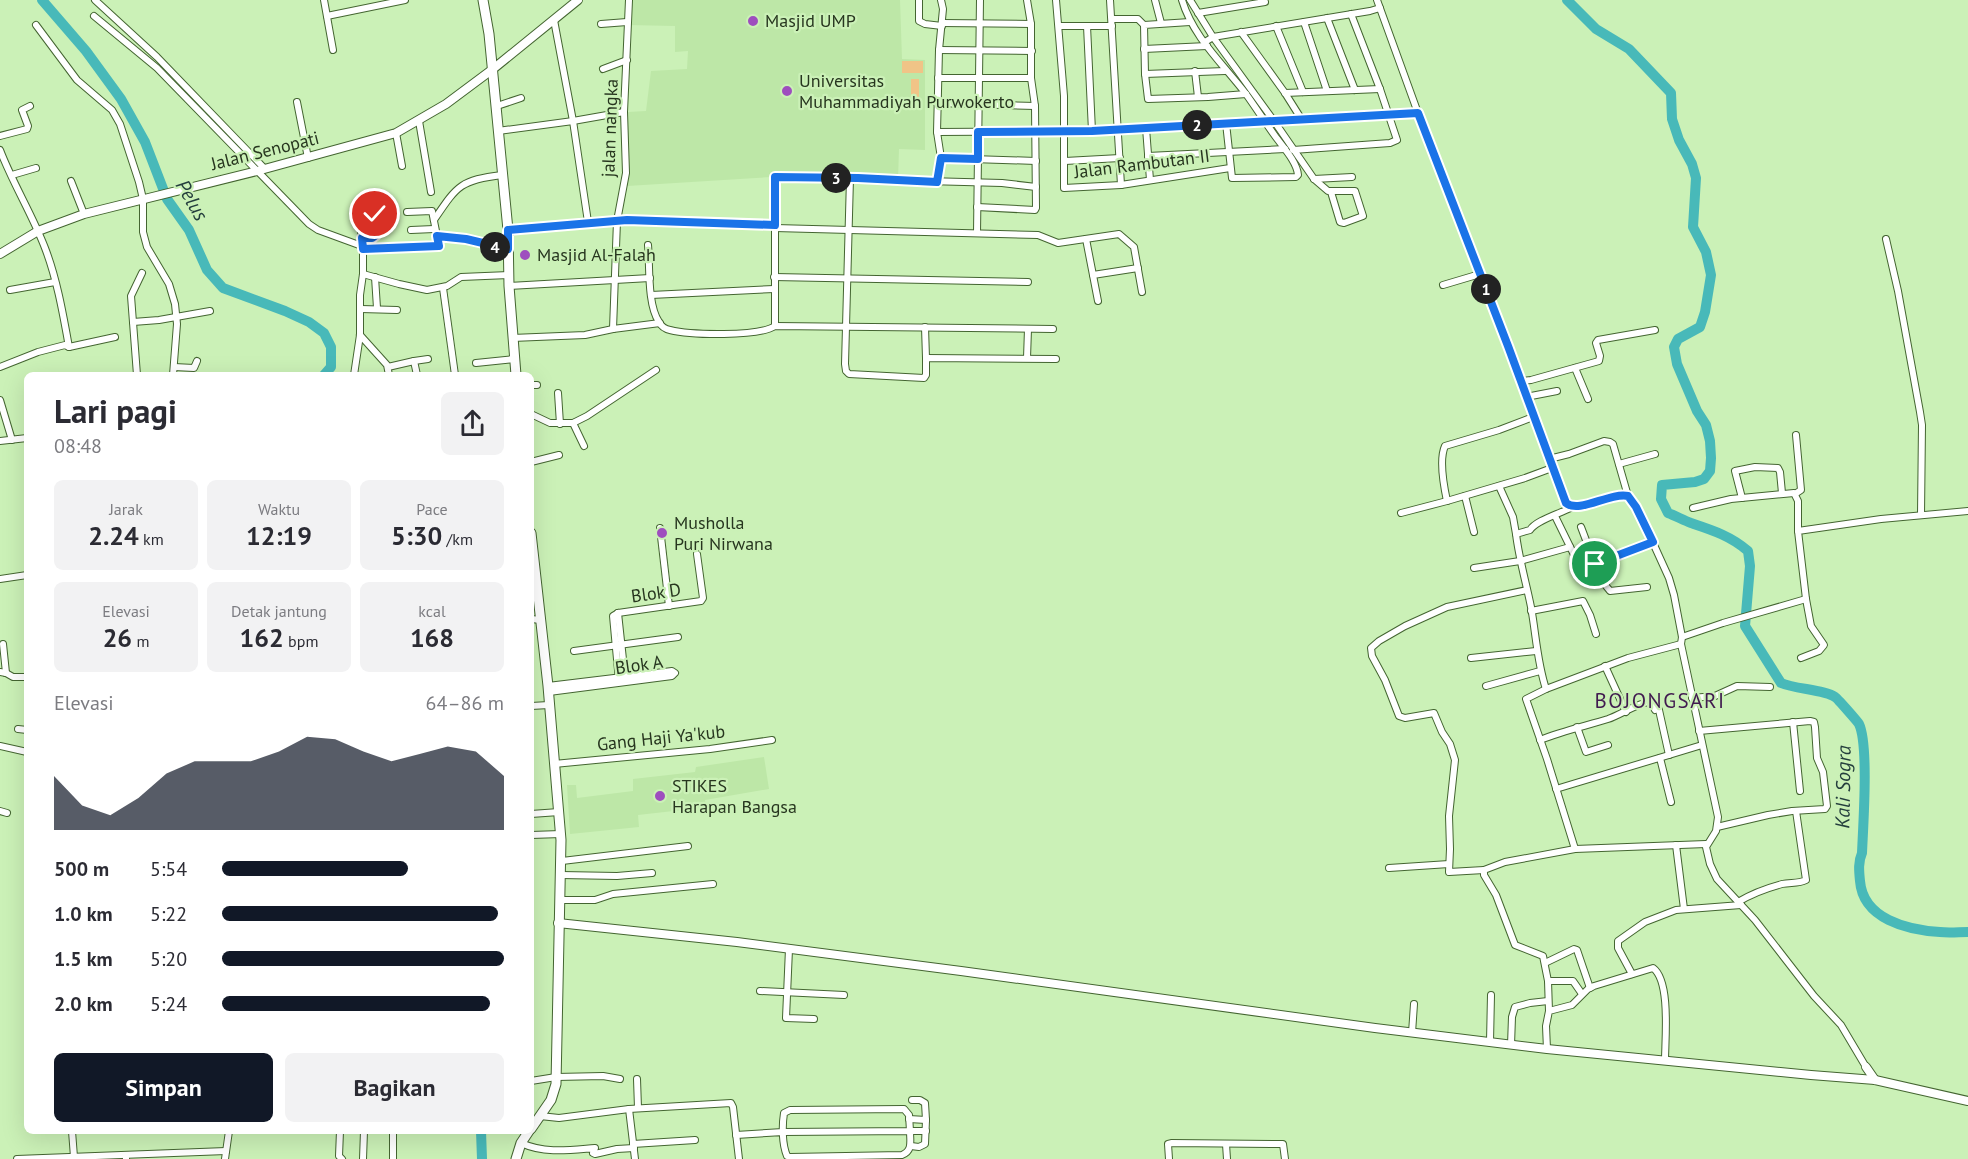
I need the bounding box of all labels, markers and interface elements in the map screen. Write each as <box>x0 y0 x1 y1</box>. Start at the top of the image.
place label: Masjid UMP <box>765 9 856 32</box>
marker: Masjid UMP <box>746 14 760 28</box>
place label: Universitas Muhammadiyah Purwokerto <box>799 69 1014 113</box>
street label: jalan nangka <box>596 78 623 178</box>
marker: Universitas Muhammadiyah Purwokerto <box>780 84 794 98</box>
pin: 2 <box>1182 110 1212 140</box>
text: 2 <box>1192 115 1202 135</box>
street label: Jalan Senopati <box>207 126 321 175</box>
street label: Jalan Rambutan II <box>1072 144 1211 183</box>
pin: 3 <box>821 163 851 193</box>
text: 3 <box>831 168 841 188</box>
water label: Pelus <box>170 175 214 225</box>
pin <box>349 188 400 239</box>
icon: check <box>358 197 391 230</box>
pin: 4 <box>480 232 510 262</box>
text: 4 <box>490 237 500 257</box>
place label: Masjid Al-Falah <box>537 243 656 266</box>
marker: Masjid Al-Falah <box>518 248 532 262</box>
pin: 1 <box>1471 274 1501 304</box>
text: 1 <box>1481 279 1491 299</box>
text: Lari pagi <box>54 389 177 432</box>
button: share <box>441 392 504 455</box>
text: 08:48 <box>54 433 102 459</box>
text: Jarak <box>109 499 143 519</box>
text: Waktu <box>258 499 300 519</box>
text: Pace <box>416 499 448 519</box>
place label: Musholla Puri Nirwana <box>674 511 773 555</box>
text: 2.24 <box>88 519 139 552</box>
text: 12:19 <box>246 519 312 552</box>
text: 5:30 <box>391 519 442 552</box>
marker: Musholla Puri Nirwana <box>655 526 669 540</box>
text: km <box>139 529 164 549</box>
text: /km <box>442 529 473 549</box>
pin <box>1569 538 1620 589</box>
icon: arrive <box>1578 547 1611 580</box>
street label: Blok D <box>630 578 682 607</box>
text: Elevasi <box>102 601 150 621</box>
text: Detak jantung <box>231 601 327 621</box>
text: kcal <box>418 601 446 621</box>
text: 26 <box>103 621 132 654</box>
text: 162 <box>240 621 284 654</box>
text: 168 <box>410 621 454 654</box>
text: m <box>132 631 149 651</box>
text: bpm <box>284 631 318 651</box>
street label: Blok A <box>613 650 665 679</box>
district label: BOJONGSARI <box>1594 687 1726 714</box>
text: Elevasi <box>54 690 114 716</box>
text: 64–86 m <box>426 690 504 716</box>
street label: Gang Haji Ya'kub <box>596 719 726 756</box>
water label: Kali Sogra <box>1829 745 1857 829</box>
place label: STIKES Harapan Bangsa <box>672 774 797 818</box>
marker: STIKES Harapan Bangsa <box>653 789 667 803</box>
text: 500 m <box>54 856 109 882</box>
text: 5:54 <box>150 856 187 882</box>
text: 1.0 km <box>54 901 113 927</box>
text: 5:22 <box>150 901 187 927</box>
text: 1.5 km <box>54 946 113 972</box>
text: 5:20 <box>150 946 187 972</box>
text: 2.0 km <box>54 991 113 1017</box>
text: 5:24 <box>150 991 187 1017</box>
button: Simpan <box>54 1053 273 1122</box>
button: Bagikan <box>285 1053 504 1122</box>

